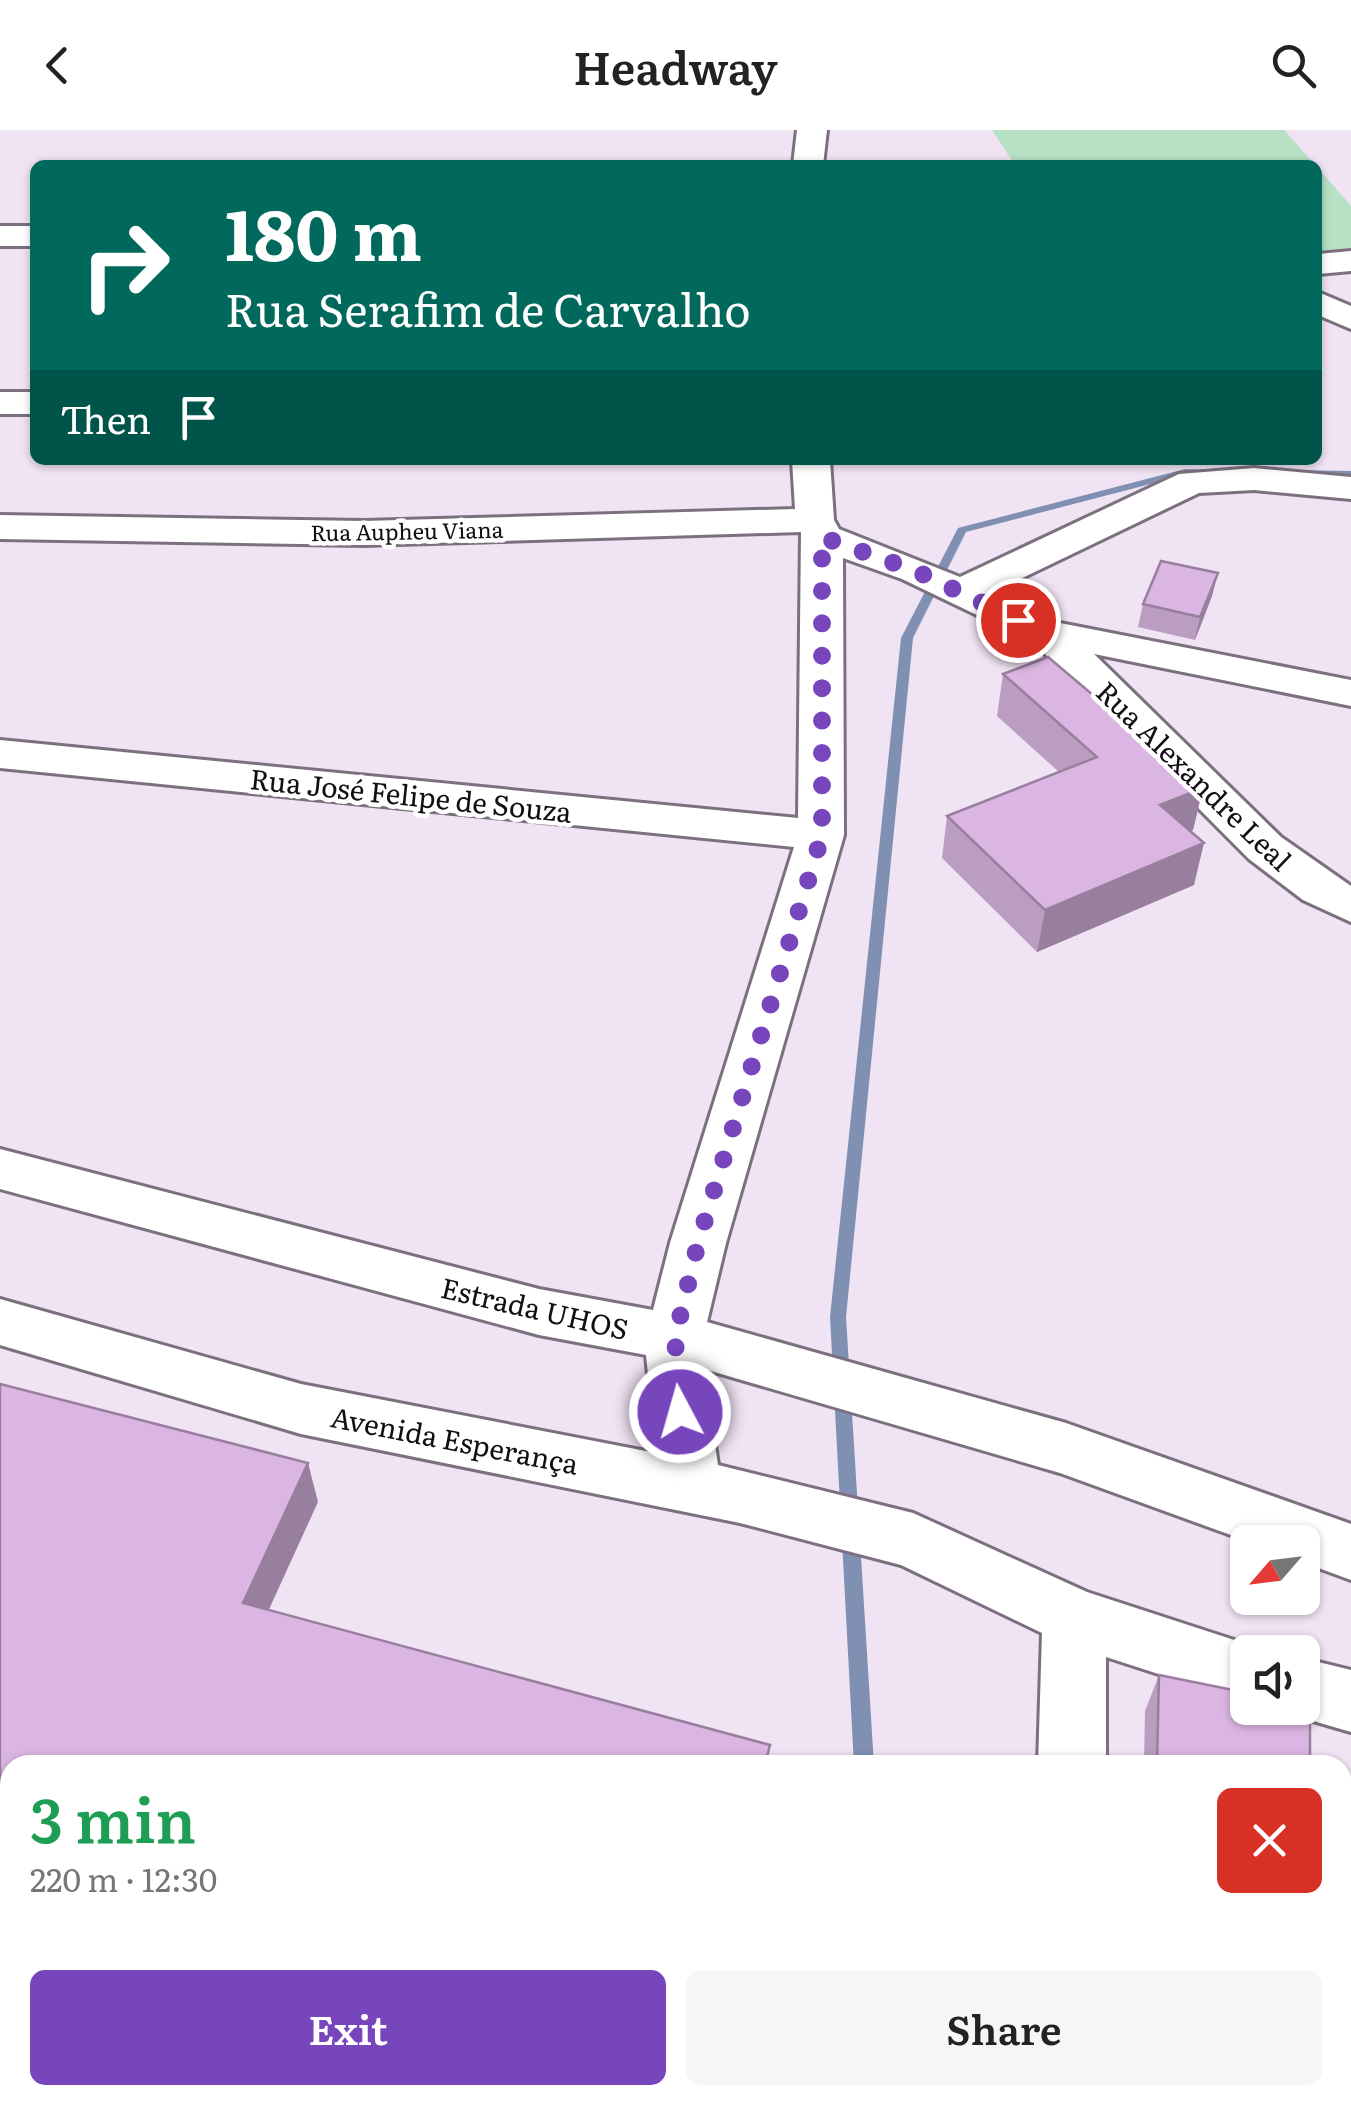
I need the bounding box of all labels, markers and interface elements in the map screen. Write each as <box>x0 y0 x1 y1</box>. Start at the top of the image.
text: Headway <box>573 32 778 99</box>
icon: back <box>30 38 85 93</box>
icon: search <box>1266 38 1321 93</box>
text: 180 m <box>225 179 422 283</box>
icon: right <box>60 200 190 330</box>
text: Rua Serafim de Carvalho <box>225 274 751 341</box>
text: Then <box>60 389 151 446</box>
icon: arrive <box>171 390 226 445</box>
street label: Rua Aupheu Viana <box>310 512 504 548</box>
pin <box>976 578 1061 663</box>
icon: arrive <box>991 593 1046 648</box>
street label: Rua Alexandre Leal <box>1088 670 1302 880</box>
street label: Rua José Felipe de Souza <box>248 756 574 832</box>
street label: Estrada UHOS <box>437 1265 633 1349</box>
position arrow <box>628 1360 732 1464</box>
street label: Avenida Esperança <box>328 1394 582 1484</box>
north arrow <box>1230 1525 1320 1615</box>
map controls <box>1230 1525 1320 1725</box>
button: sound <box>1230 1635 1320 1725</box>
text: 3 min <box>30 1772 196 1861</box>
button: close <box>1217 1788 1322 1893</box>
text: 220 m · 12:30 <box>30 1854 217 1902</box>
button: Exit <box>30 1970 666 2085</box>
button: Share <box>686 1970 1322 2085</box>

